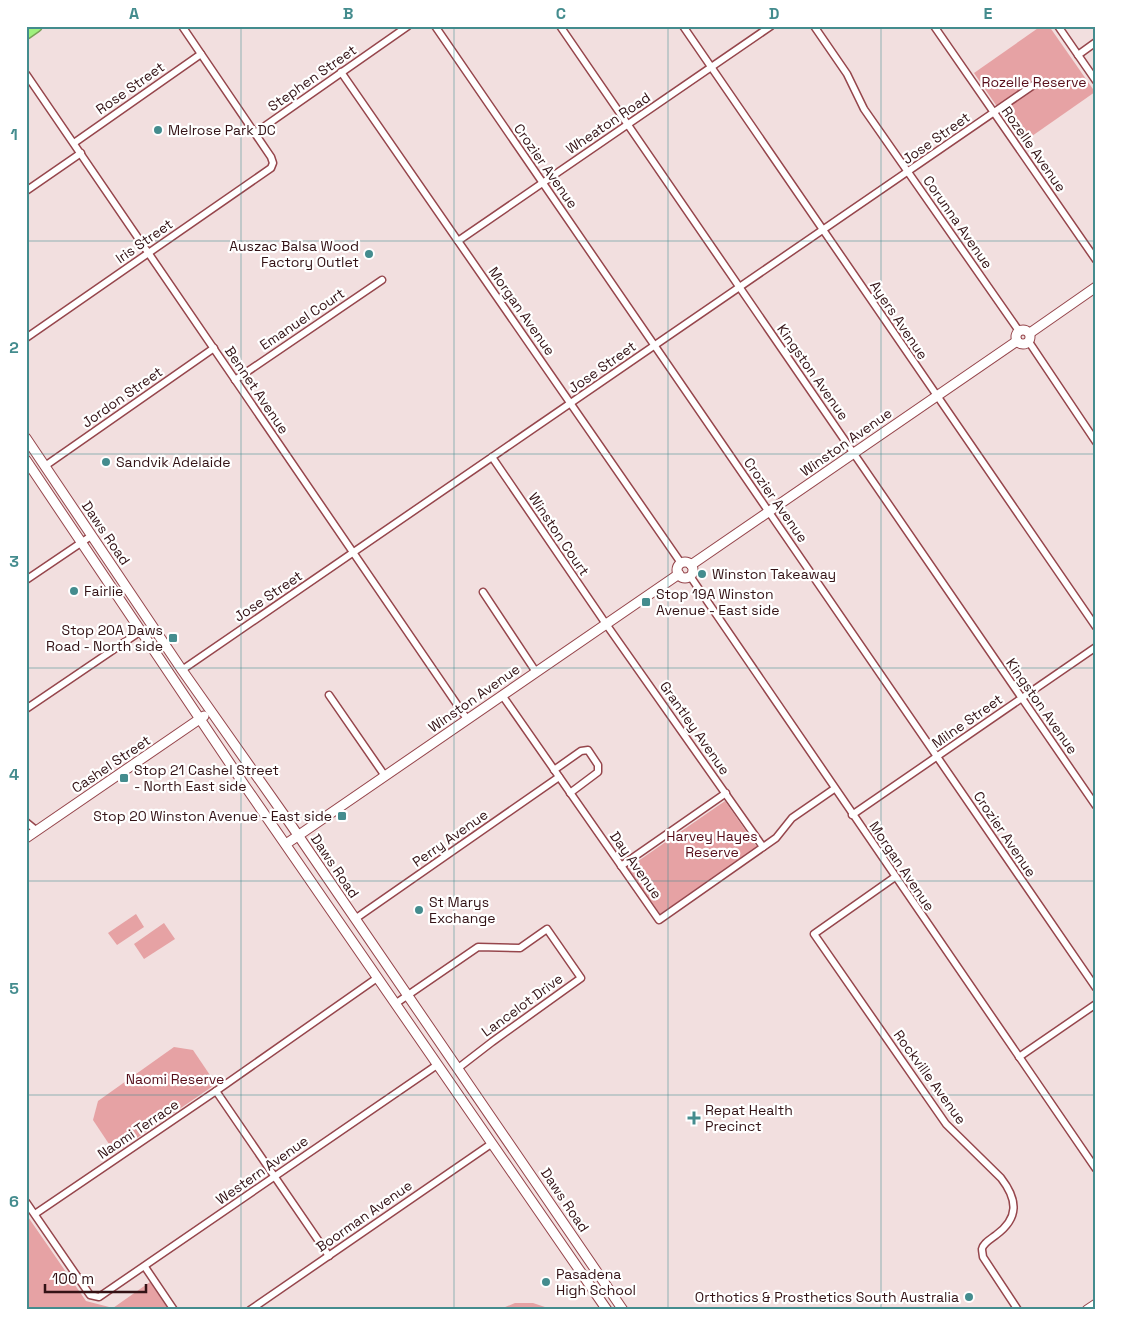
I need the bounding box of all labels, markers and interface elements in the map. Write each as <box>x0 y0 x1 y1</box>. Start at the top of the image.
text: A <box>129 3 139 24</box>
text: B <box>343 3 353 24</box>
text: C <box>556 3 566 24</box>
text: D <box>769 3 779 24</box>
text: E <box>984 3 993 24</box>
street label: Stephen Street <box>264 41 360 115</box>
street label: Rose Street <box>92 58 168 118</box>
park label: Rozelle Reserve <box>982 73 1086 91</box>
street label: Wheaton Road <box>562 88 654 158</box>
street label: Rozelle Avenue <box>998 103 1070 195</box>
street label: Jose Street <box>899 108 973 168</box>
street label: Crozier Avenue <box>510 120 582 212</box>
place label: Melrose Park DC <box>168 121 276 139</box>
text: 1 <box>10 124 18 145</box>
marker: Melrose Park DC <box>152 124 164 136</box>
street label: Corunna Avenue <box>919 172 997 272</box>
street label: Iris Street <box>112 215 176 267</box>
place label: Auszac Balsa Wood Factory Outlet <box>229 237 359 271</box>
marker: Auszac Balsa Wood Factory Outlet <box>363 248 375 260</box>
street label: Morgan Avenue <box>485 263 559 359</box>
street label: Ayers Avenue <box>866 277 932 363</box>
street label: Emanuel Court <box>256 284 348 354</box>
street label: Kingston Avenue <box>773 321 853 423</box>
text: 2 <box>9 337 19 358</box>
street label: Jose Street <box>565 337 639 397</box>
street label: Bennet Avenue <box>221 343 293 437</box>
street label: Jordon Street <box>78 363 166 431</box>
street label: Winston Avenue <box>797 404 895 480</box>
place label: Sandvik Adelaide <box>116 453 231 471</box>
street label: Crozier Avenue <box>740 454 812 546</box>
marker: Sandvik Adelaide <box>100 456 112 468</box>
street label: Winston Court <box>525 489 593 579</box>
street label: Daws Road <box>78 497 134 569</box>
text: 3 <box>9 551 19 572</box>
place label: Winston Takeaway <box>712 565 836 583</box>
street label: Jose Street <box>230 567 306 625</box>
marker: Winston Takeaway <box>696 568 708 580</box>
place label: Fairlie <box>84 582 123 600</box>
marker: Fairlie <box>68 585 80 597</box>
place label: Stop 19A Winston Avenue - East side <box>656 585 779 619</box>
marker: Stop 19A Winston Avenue - East side <box>640 596 652 608</box>
place label: Stop 20A Daws Road - North side <box>46 621 163 655</box>
marker: Stop 20A Daws Road - North side <box>167 632 179 644</box>
street label: Kingston Avenue <box>1002 655 1082 757</box>
street label: Winston Avenue <box>425 660 523 736</box>
street label: Grantley Avenue <box>656 678 734 778</box>
street label: Milne Street <box>928 690 1006 752</box>
street label: Cashel Street <box>68 731 154 797</box>
place label: Stop 21 Cashel Street - North East side <box>134 761 279 795</box>
text: 4 <box>9 764 19 785</box>
marker: Stop 21 Cashel Street - North East side <box>118 772 130 784</box>
street label: Crozier Avenue <box>970 788 1040 880</box>
street label: Perry Avenue <box>409 805 491 871</box>
place label: Stop 20 Winston Avenue - East side <box>93 807 332 825</box>
marker: Stop 20 Winston Avenue - East side <box>336 810 348 822</box>
street label: Morgan Avenue <box>865 818 939 914</box>
park label: Harvey Hayes Reserve <box>666 827 758 861</box>
street label: Day Avenue <box>606 828 666 902</box>
street label: Daws Road <box>307 830 363 902</box>
place label: St Marys Exchange <box>429 893 496 927</box>
marker: St Marys Exchange <box>413 904 425 916</box>
street label: Lancelot Drive <box>478 969 566 1041</box>
text: 5 <box>9 978 19 999</box>
street label: Rockville Avenue <box>890 1026 970 1128</box>
park label: Naomi Reserve <box>126 1070 224 1088</box>
street label: Naomi Terrace <box>94 1095 182 1163</box>
place label: Repat Health Precinct <box>705 1101 793 1135</box>
marker: Repat Health Precinct <box>687 1111 701 1125</box>
street label: Western Avenue <box>212 1131 312 1209</box>
street label: Daws Road <box>537 1164 593 1236</box>
street label: Boorman Avenue <box>312 1176 416 1256</box>
text: 6 <box>9 1191 19 1212</box>
scale bar <box>45 1261 146 1293</box>
place label: Pasadena High School <box>556 1265 636 1299</box>
text: 100 m <box>52 1269 94 1288</box>
marker: Pasadena High School <box>540 1276 552 1288</box>
place label: Orthotics & Prosthetics South Australia <box>695 1288 959 1306</box>
marker: Orthotics & Prosthetics South Australia <box>963 1291 975 1303</box>

